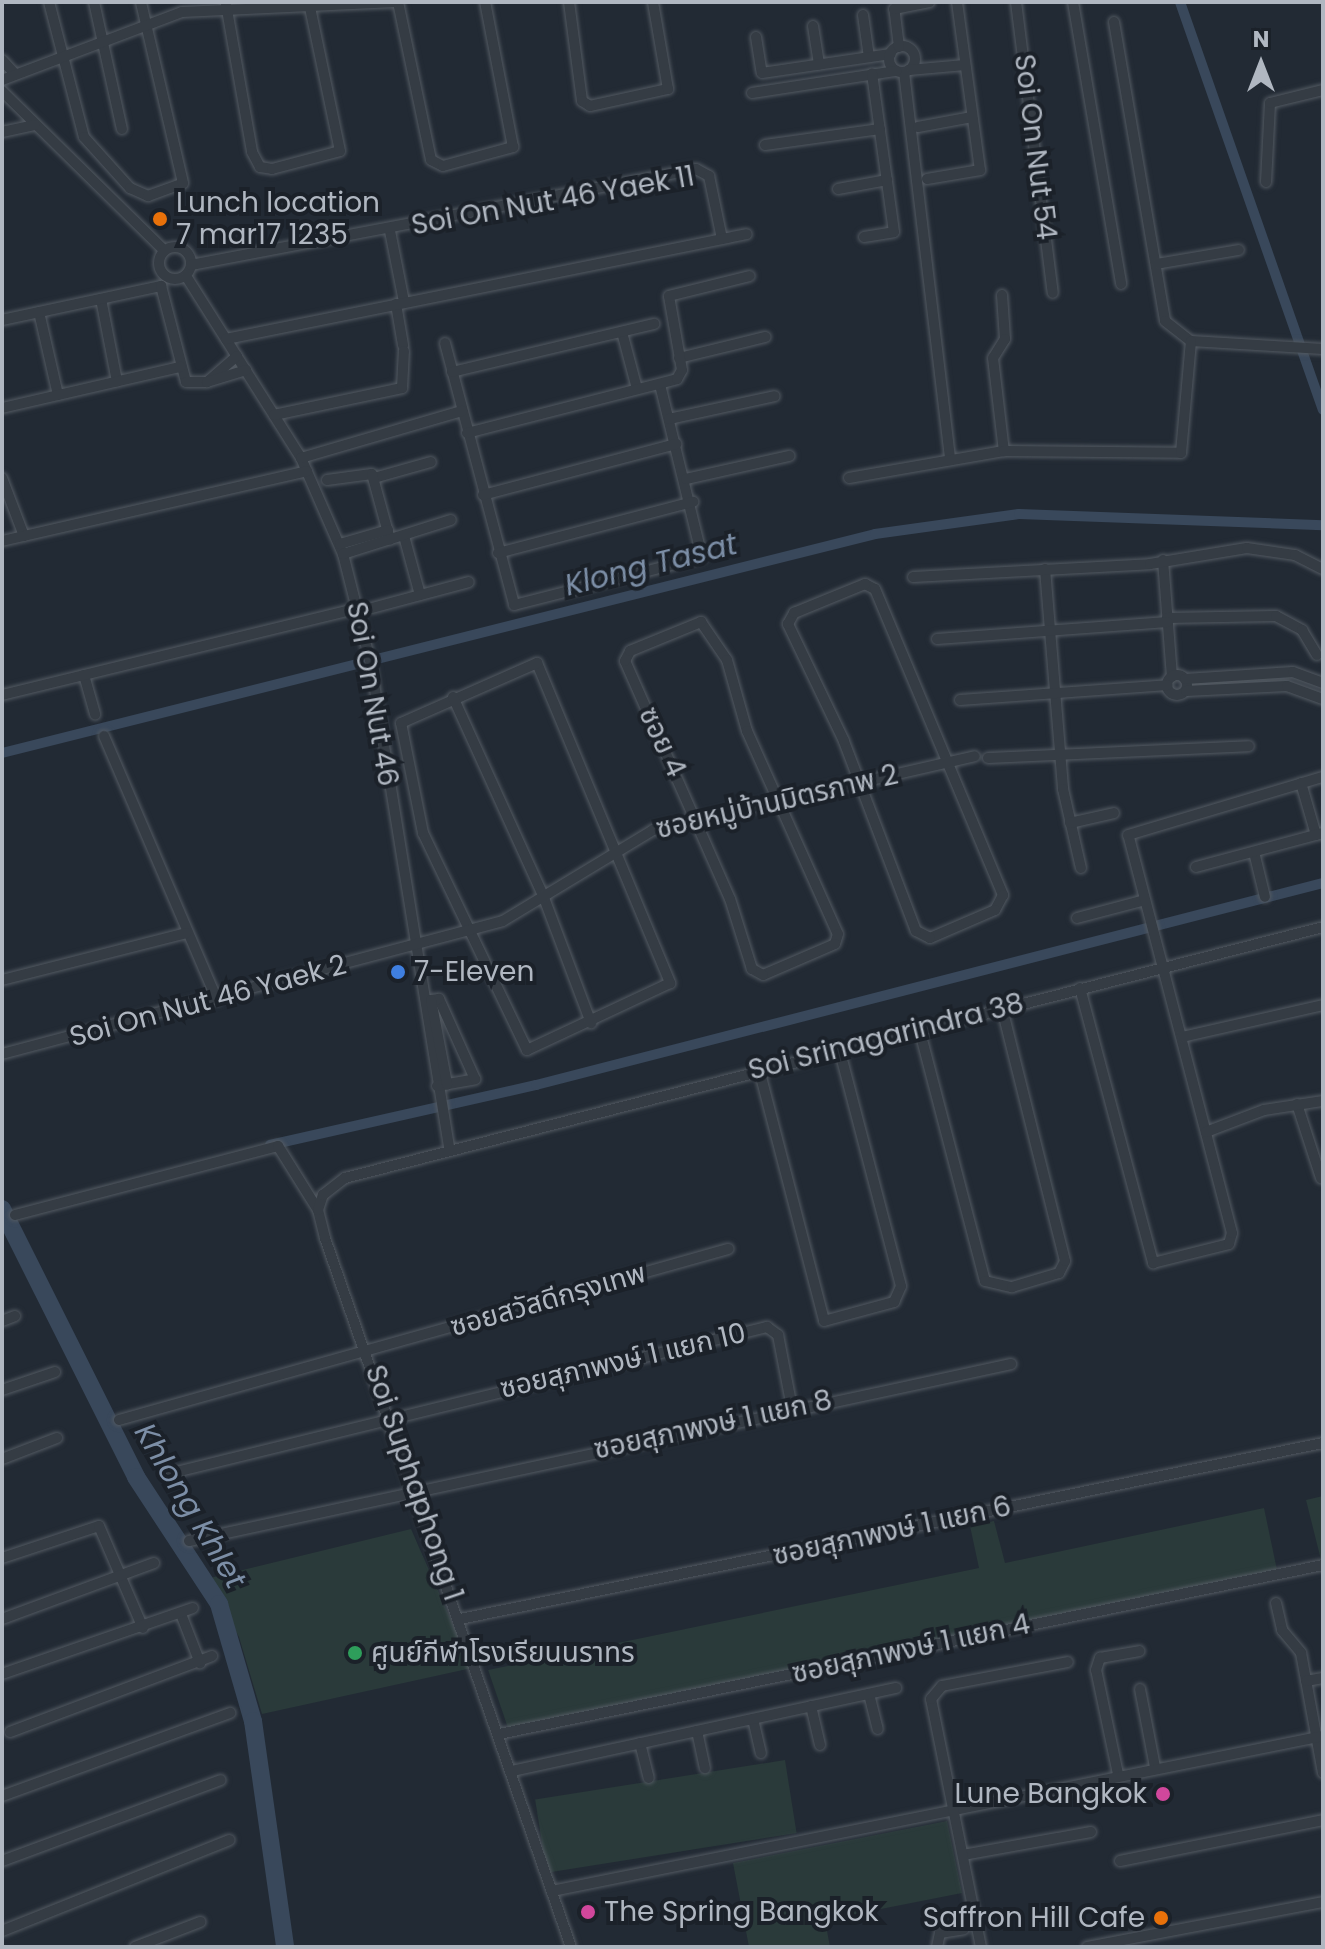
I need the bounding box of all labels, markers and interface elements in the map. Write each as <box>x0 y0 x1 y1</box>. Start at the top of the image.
north arrow <box>1221 24 1301 104</box>
text: N <box>1253 24 1269 55</box>
street label: Soi On Nut 54 <box>1007 52 1063 242</box>
street label: Soi On Nut 46 Yaek 11 <box>409 160 697 242</box>
place label: Lunch location 7 mar17 1235 <box>176 186 380 252</box>
marker: Lunch location 7 mar17 1235 <box>151 210 169 228</box>
water label: Klong Tasat <box>561 526 741 604</box>
street label: Soi On Nut 46 <box>339 599 405 789</box>
street label: ซอย 4 <box>631 702 693 782</box>
street label: ซอยหมู่บ้านมิตรภาพ 2 <box>653 758 901 846</box>
street label: Soi On Nut 46 Yaek 2 <box>66 948 350 1054</box>
place label: 7-Eleven <box>414 955 534 989</box>
marker: 7-Eleven <box>389 963 407 981</box>
street label: Soi Srinagarindra 38 <box>745 987 1027 1087</box>
street label: ซอยสวัสดีกรุงเทพ <box>446 1256 650 1344</box>
street label: ซอยสุภาพงษ์ 1 แยก 10 <box>497 1316 749 1406</box>
street label: Soi Suphaphong 1 <box>358 1361 470 1605</box>
street label: ซอยสุภาพงษ์ 1 แยก 8 <box>591 1383 835 1467</box>
water label: Khlong Khlet <box>127 1417 253 1595</box>
street label: ซอยสุภาพงษ์ 1 แยก 6 <box>770 1489 1014 1573</box>
street label: ซอยสุภาพงษ์ 1 แยก 4 <box>789 1607 1033 1691</box>
place label: ศูนย์กีฬาโรงเรียนนราทร <box>371 1636 635 1670</box>
marker: ศูนย์กีฬาโรงเรียนนราทร <box>346 1644 364 1662</box>
place label: Lune Bangkok <box>955 1777 1147 1811</box>
marker: Lune Bangkok <box>1154 1785 1172 1803</box>
place label: The Spring Bangkok <box>604 1895 879 1929</box>
place label: Saffron Hill Cafe <box>923 1901 1145 1935</box>
marker: The Spring Bangkok <box>579 1903 597 1921</box>
marker: Saffron Hill Cafe <box>1152 1909 1170 1927</box>

